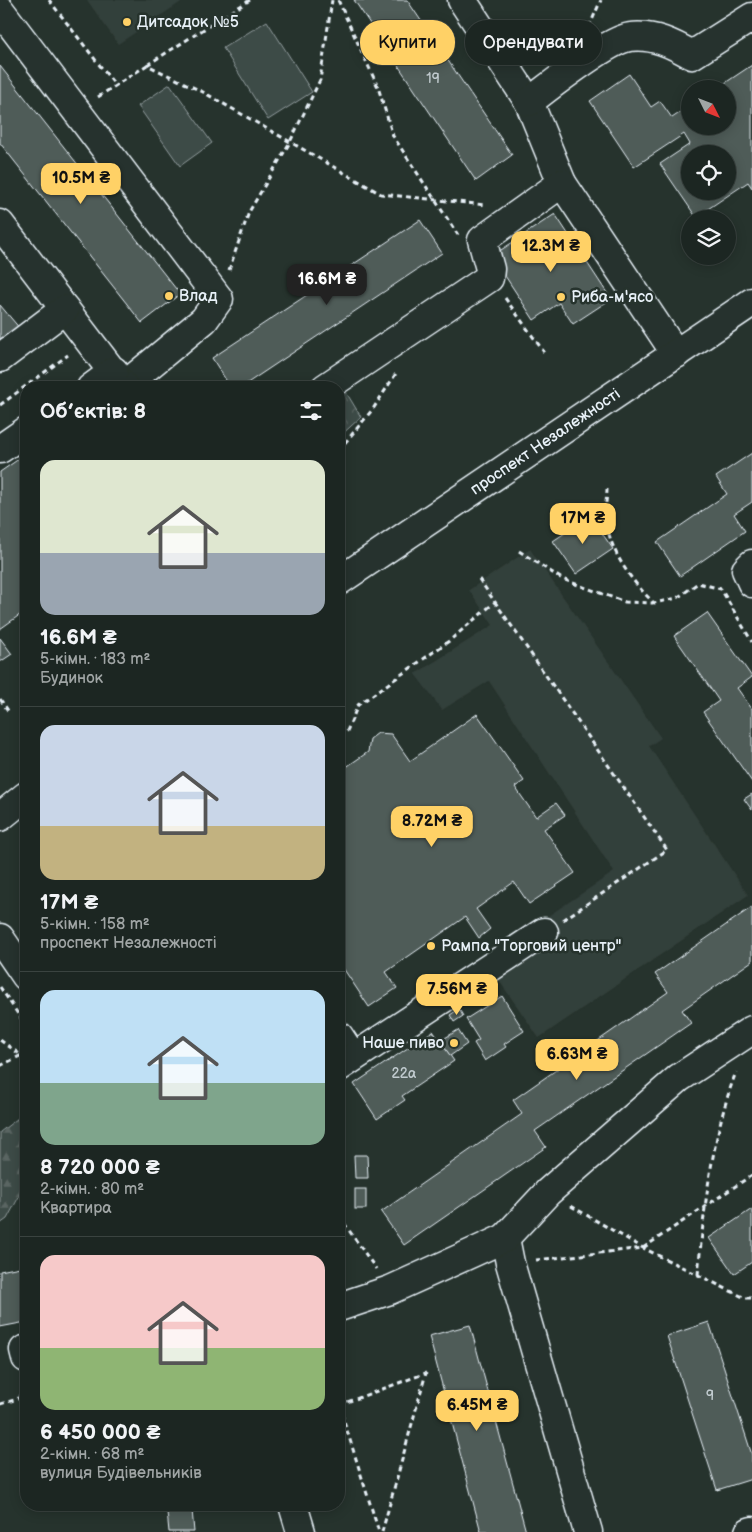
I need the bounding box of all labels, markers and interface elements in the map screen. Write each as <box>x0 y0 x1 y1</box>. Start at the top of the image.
place label: Дитсадок №5 <box>137 13 239 32</box>
marker: Дитсадок №5 <box>121 16 133 28</box>
chip: Купити <box>360 20 455 65</box>
chip: Орендувати <box>465 20 602 65</box>
house number: 19 <box>426 70 440 87</box>
north arrow <box>681 80 736 135</box>
map controls <box>681 80 736 265</box>
button: locate <box>681 145 736 200</box>
pin: 10.5M ₴ <box>35 162 127 205</box>
text: 10.5M ₴ <box>52 169 110 188</box>
button: layers <box>681 210 736 265</box>
pin: 12.3M ₴ <box>505 230 597 273</box>
text: 12.3M ₴ <box>522 237 580 256</box>
pin: 16.6M ₴ <box>281 264 373 306</box>
text: 16.6M ₴ <box>298 270 356 289</box>
place label: Влад <box>179 287 218 306</box>
place label: Риба-м'ясо <box>571 288 653 307</box>
marker: Влад <box>163 290 175 302</box>
marker: Риба-м'ясо <box>555 291 567 303</box>
street label: проспект Незалежності <box>467 384 624 499</box>
icon: filters <box>297 397 325 425</box>
text: Об’єктів: 8 <box>40 399 146 424</box>
icon: home <box>138 492 228 582</box>
pin: 17M ₴ <box>548 502 618 545</box>
text: 17M ₴ <box>561 509 605 528</box>
text: 16.6M ₴ <box>40 625 117 650</box>
text: 5-кімн. · 183 m² <box>40 650 150 669</box>
text: Будинок <box>40 669 103 688</box>
icon: home <box>138 758 228 848</box>
pin: 8.72M ₴ <box>386 806 478 848</box>
text: 8.72M ₴ <box>402 812 462 831</box>
text: 17M ₴ <box>40 890 98 915</box>
text: 5-кімн. · 158 m² <box>40 915 150 934</box>
text: проспект Незалежності <box>40 934 217 953</box>
place label: Рампа "Торговий центр" <box>441 937 622 956</box>
marker: Рампа "Торговий центр" <box>425 940 437 952</box>
pin: 7.56M ₴ <box>411 974 503 1016</box>
text: 7.56M ₴ <box>427 980 487 999</box>
icon: home <box>138 1023 228 1113</box>
place label: Наше пиво <box>362 1034 444 1053</box>
marker: Наше пиво <box>448 1037 460 1049</box>
pin: 6.63M ₴ <box>531 1038 623 1081</box>
text: 6.63M ₴ <box>546 1045 608 1064</box>
house number: 22а <box>392 1065 417 1082</box>
text: 8 720 000 ₴ <box>40 1155 160 1180</box>
text: 2-кімн. · 80 m² <box>40 1180 144 1199</box>
text: Квартира <box>40 1199 112 1218</box>
icon: home <box>138 1288 228 1378</box>
house number: 9 <box>706 1387 714 1404</box>
pin: 6.45M ₴ <box>431 1390 523 1432</box>
text: 6.45M ₴ <box>447 1396 507 1415</box>
text: 6 450 000 ₴ <box>40 1420 161 1445</box>
text: 2-кімн. · 68 m² <box>40 1445 144 1464</box>
text: вулиця Будівельників <box>40 1464 202 1483</box>

